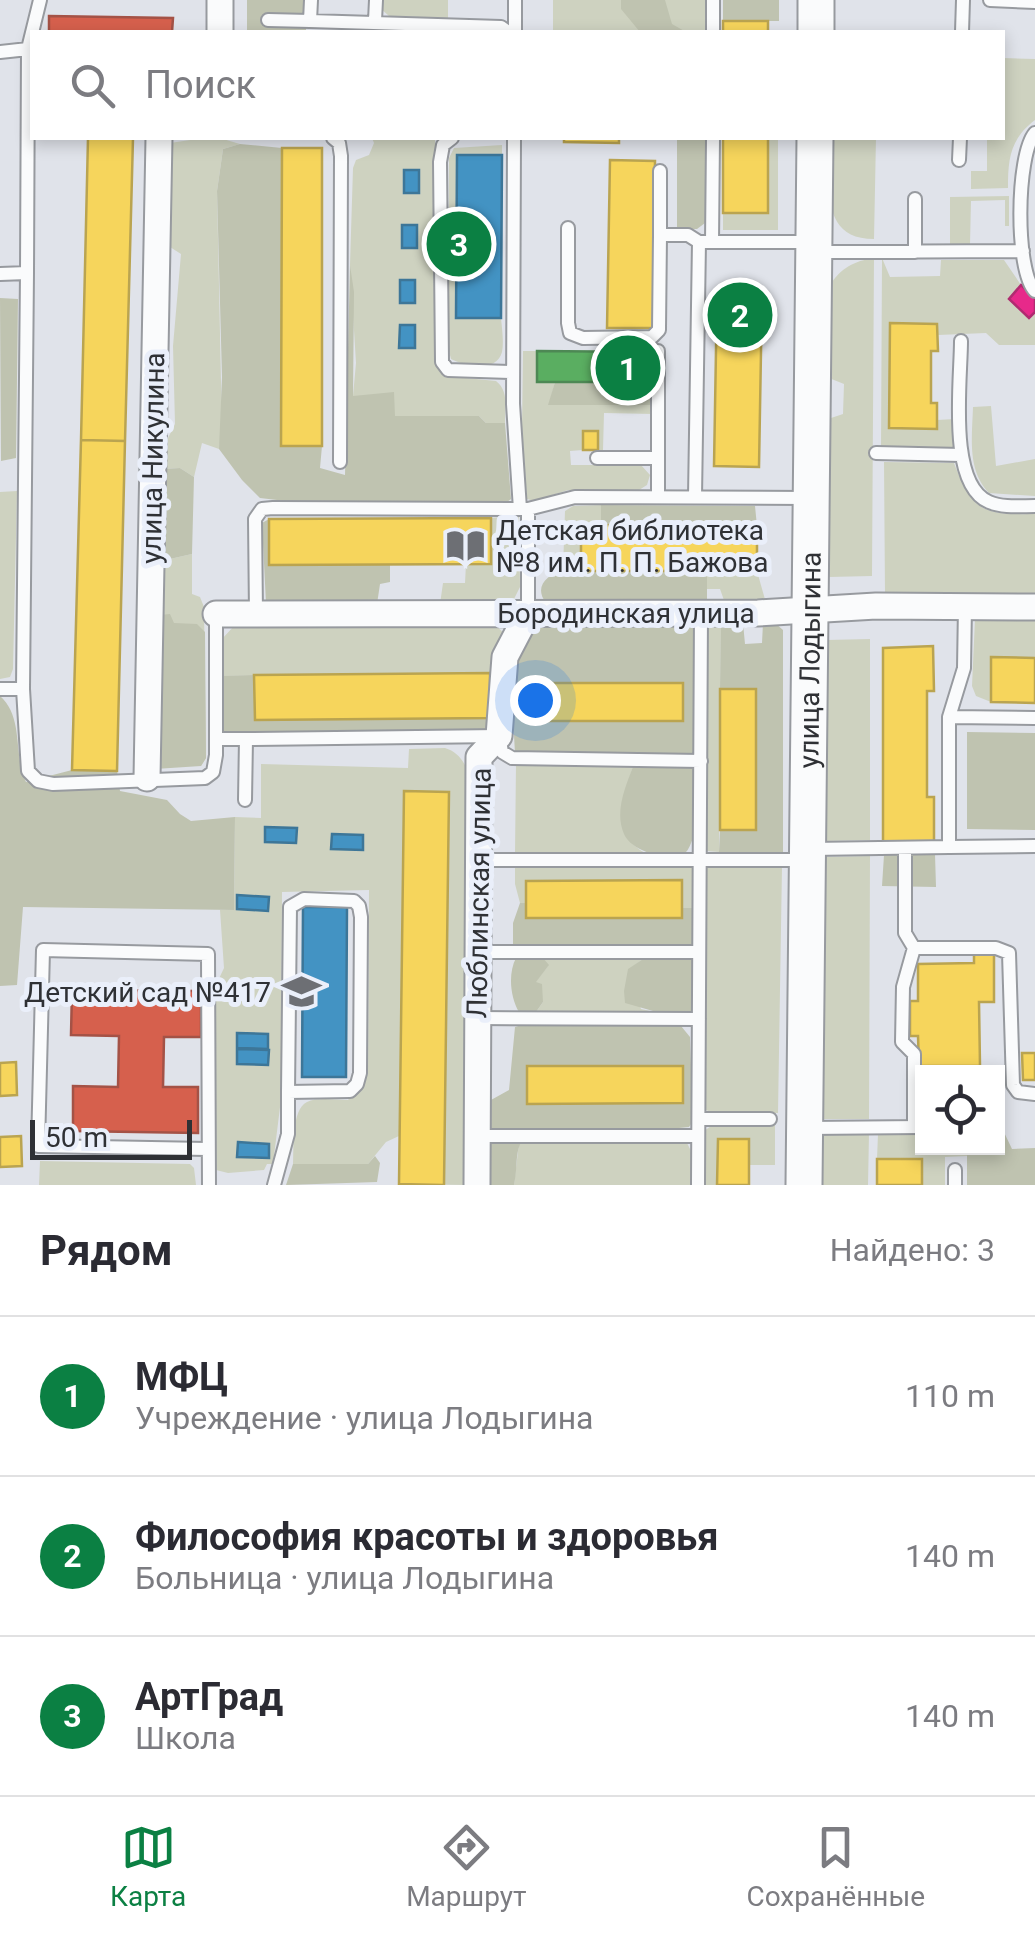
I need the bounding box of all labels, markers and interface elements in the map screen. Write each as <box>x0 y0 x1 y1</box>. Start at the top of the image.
search box <box>30 30 1005 140</box>
icon: search <box>65 58 120 113</box>
text: Поиск <box>145 63 256 107</box>
pin: 3 <box>426 206 492 282</box>
pin: 2 <box>708 278 772 352</box>
pin: 1 <box>596 330 660 406</box>
street label: улица Никулина <box>135 352 171 564</box>
place label: Детская библиотека №8 им. П. П. Бажова <box>496 514 769 579</box>
library icon: Детская библиотека №8 им. П. П. Бажова <box>445 525 487 567</box>
street label: улица Лодыгина <box>792 552 827 769</box>
street label: Бородинская улица <box>497 597 755 630</box>
your location <box>510 675 561 726</box>
street label: Люблинская улица <box>460 767 498 1019</box>
school or university icon: Детский сад №417 <box>280 971 322 1013</box>
place label: Детский сад №417 <box>24 976 271 1009</box>
map controls <box>915 1065 1005 1155</box>
button: locate <box>915 1065 1005 1155</box>
scale bar <box>30 1115 192 1160</box>
text: 50 m <box>45 1121 108 1154</box>
text: Рядом <box>40 1226 173 1275</box>
text: Найдено: 3 <box>830 1231 995 1269</box>
text: МФЦ <box>135 1355 228 1399</box>
text: 1 <box>63 1377 82 1415</box>
text: 110 m <box>905 1377 995 1415</box>
text: Учреждение · улица Лодыгина <box>135 1399 594 1437</box>
text: Философия красоты и здоровья <box>135 1515 719 1559</box>
text: 2 <box>63 1537 82 1575</box>
text: 140 m <box>905 1537 995 1575</box>
text: Больница · улица Лодыгина <box>135 1559 554 1597</box>
text: АртГрад <box>135 1675 283 1719</box>
text: 3 <box>63 1697 82 1735</box>
text: 140 m <box>905 1697 995 1735</box>
text: Школа <box>135 1719 236 1757</box>
tab: Карта <box>110 1820 186 1913</box>
tab: Маршрут <box>406 1820 527 1913</box>
tab: Сохранённые <box>746 1820 925 1913</box>

